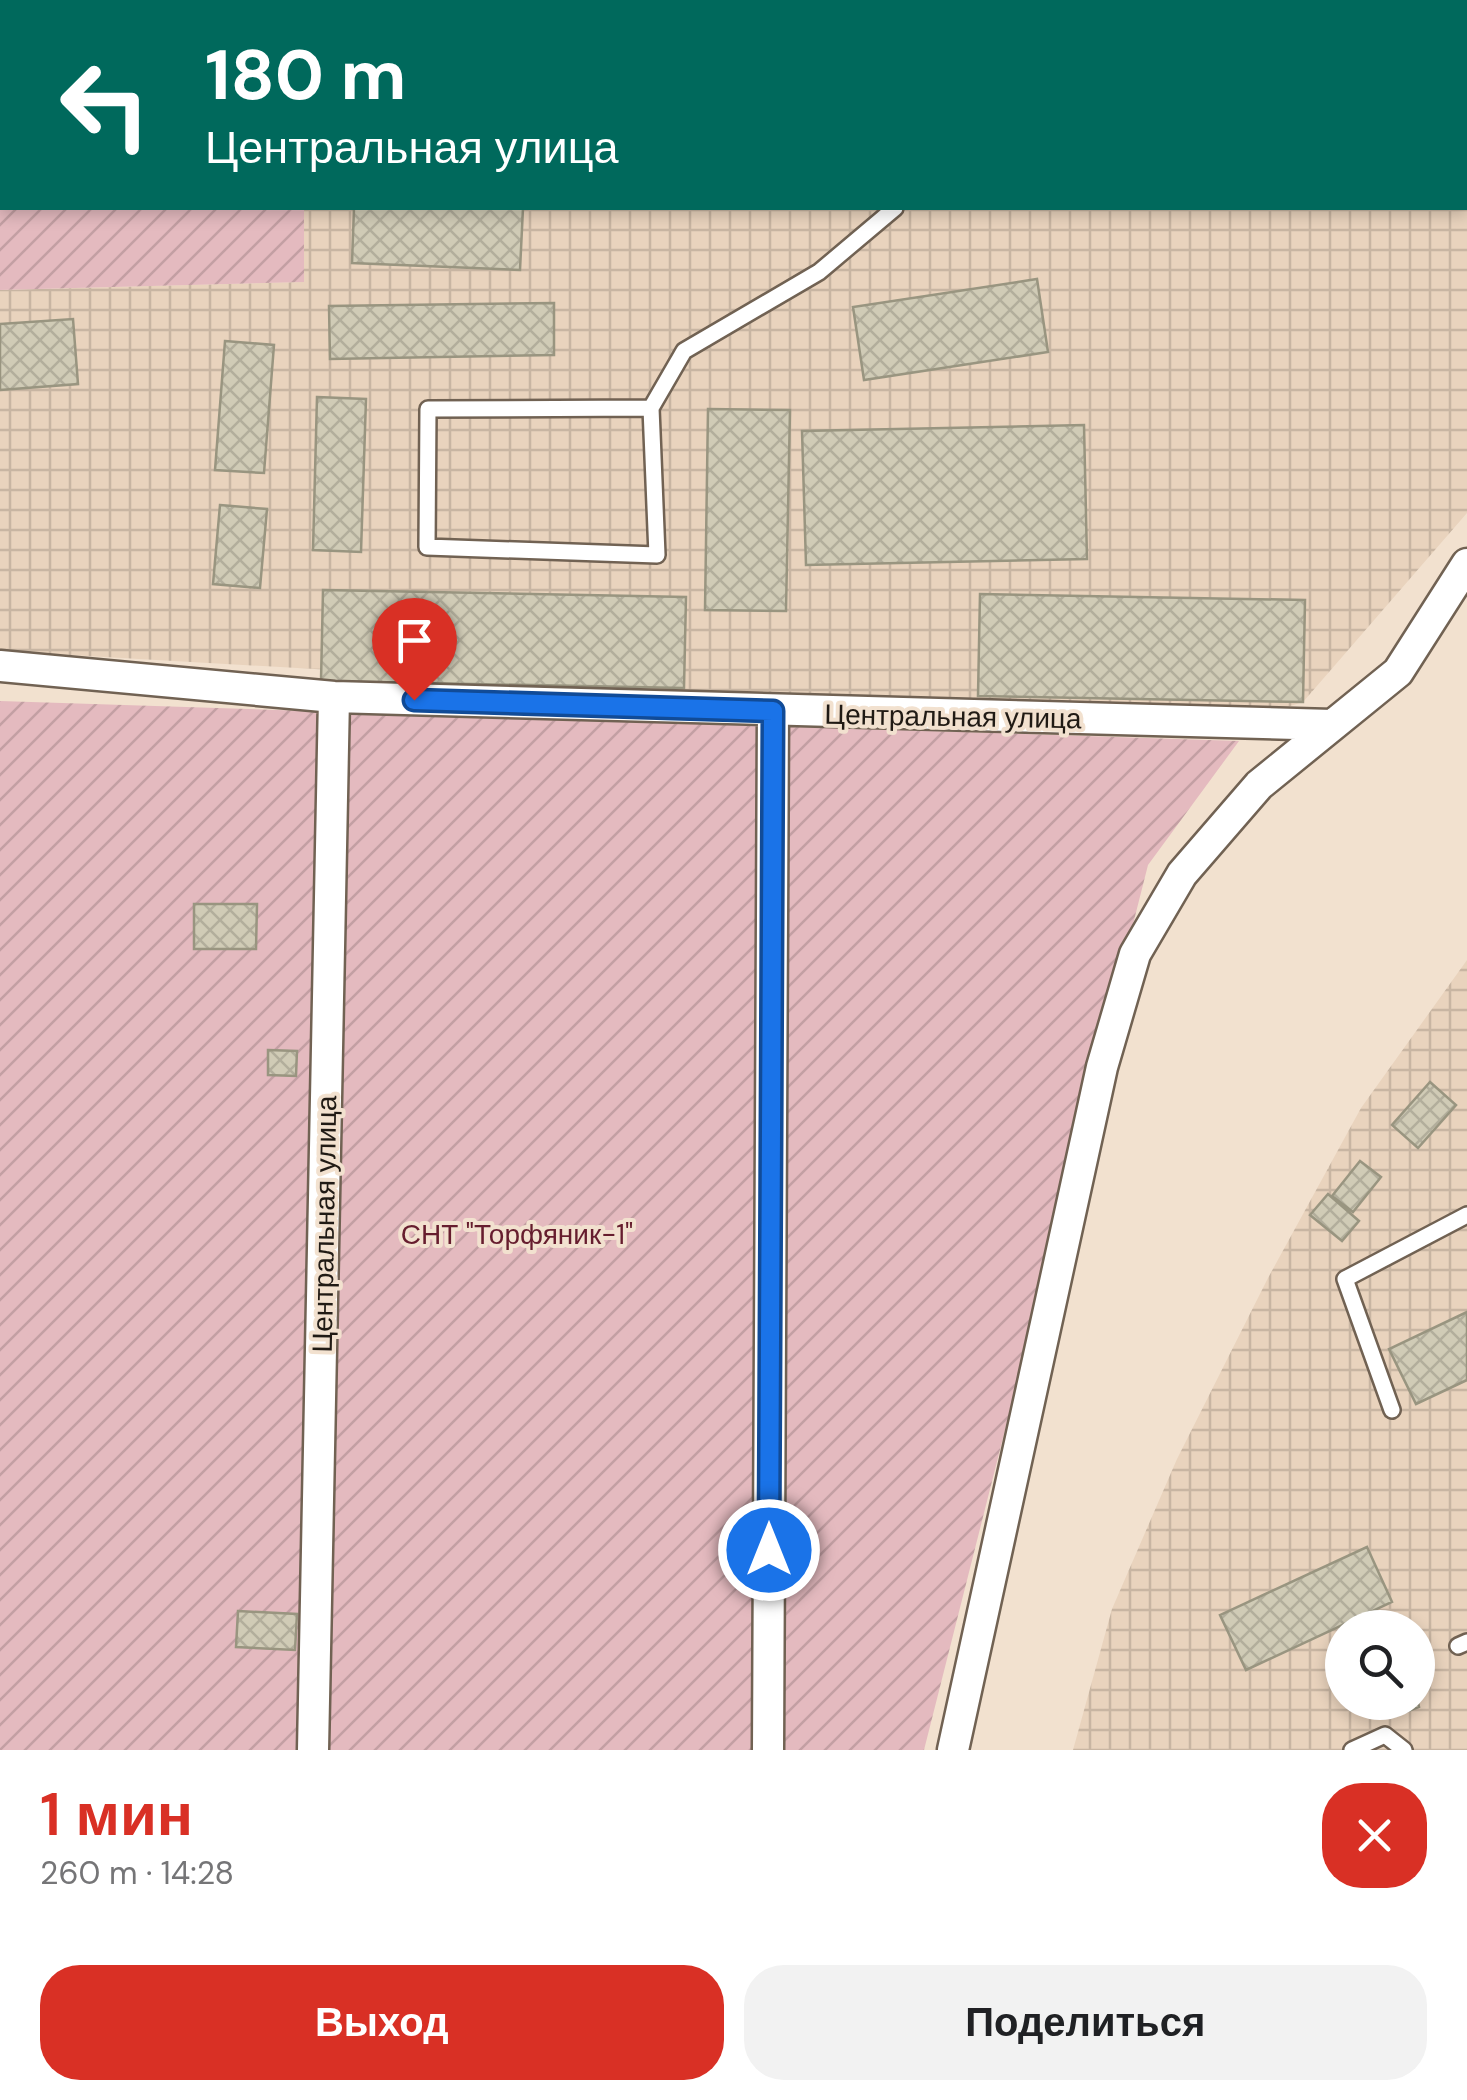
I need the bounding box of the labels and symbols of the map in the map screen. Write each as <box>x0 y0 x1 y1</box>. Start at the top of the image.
pin <box>372 598 457 701</box>
street label: Центральная улица <box>824 696 1082 737</box>
street label: Центральная улица <box>304 1095 345 1353</box>
park label: СНТ "Торфяник-1" <box>401 1216 633 1253</box>
position arrow <box>717 1498 821 1602</box>

